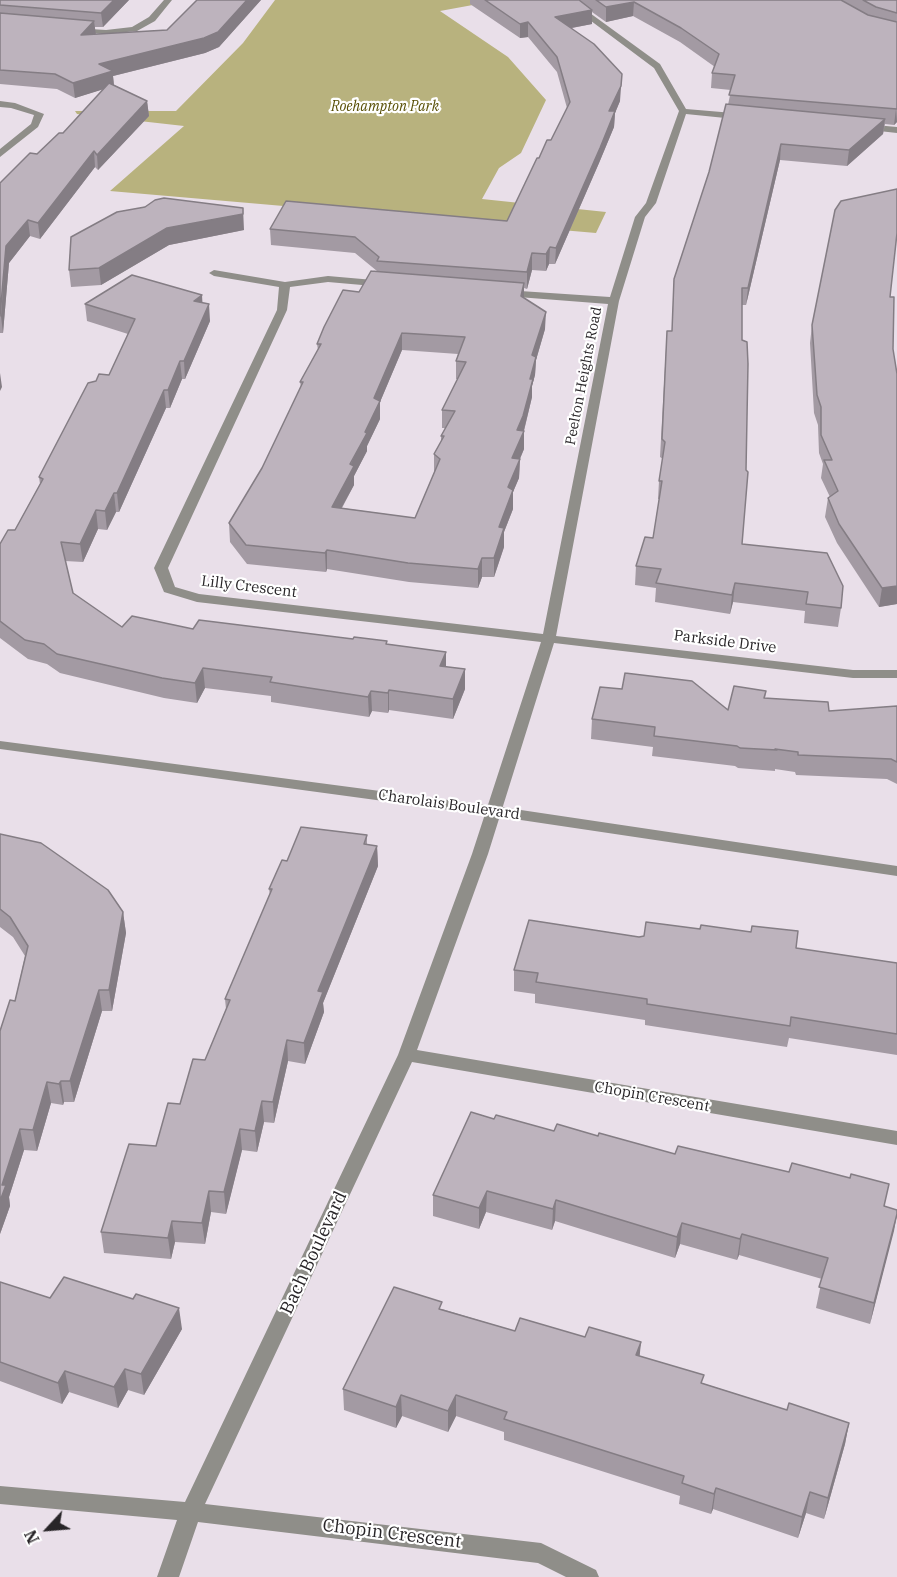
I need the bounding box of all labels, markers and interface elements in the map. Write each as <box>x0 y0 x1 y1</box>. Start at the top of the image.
park label: Roehampton Park <box>331 99 439 115</box>
street label: Peelton Heights Road <box>562 305 606 447</box>
street label: Lilly Crescent <box>200 572 298 602</box>
street label: Parkside Drive <box>673 627 777 657</box>
street label: Charolais Boulevard <box>377 786 521 824</box>
street label: Chopin Crescent <box>593 1078 711 1116</box>
street label: Bach Boulevard <box>276 1188 352 1318</box>
north arrow <box>18 1499 78 1559</box>
street label: Chopin Crescent <box>321 1515 463 1553</box>
text: N <box>20 1527 44 1547</box>

